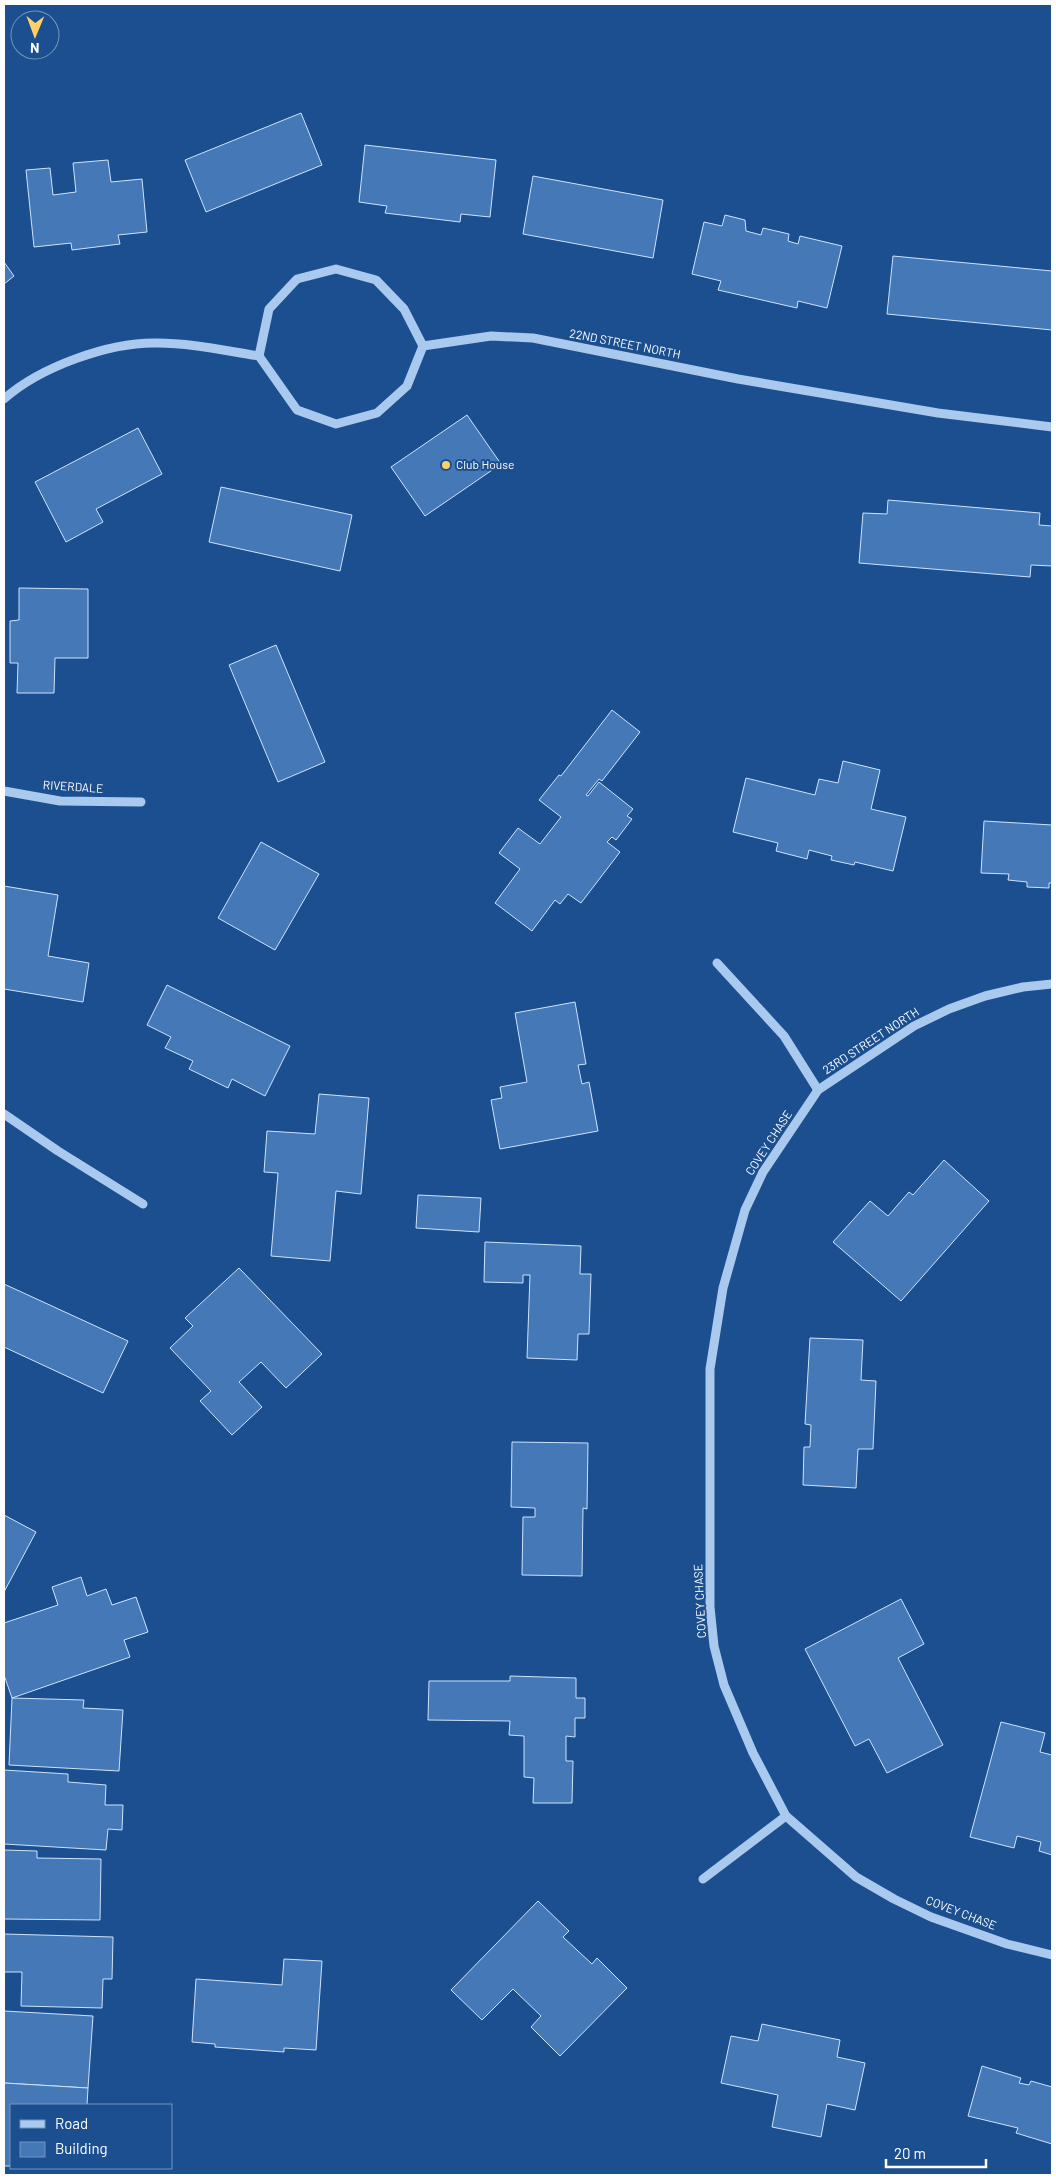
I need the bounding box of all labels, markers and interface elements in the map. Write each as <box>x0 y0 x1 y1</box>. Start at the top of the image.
north arrow <box>10 10 60 60</box>
text: N <box>30 40 40 57</box>
street label: 22ND STREET NORTH <box>568 325 682 361</box>
place label: Club House <box>456 457 514 471</box>
marker: Club House <box>440 459 452 471</box>
street label: RIVERDALE <box>42 777 104 795</box>
street label: 23RD STREET NORTH <box>820 1004 921 1077</box>
street label: COVEY CHASE <box>742 1107 794 1177</box>
street label: COVEY CHASE <box>690 1564 708 1639</box>
street label: COVEY CHASE <box>924 1892 999 1932</box>
legend <box>10 2104 172 2169</box>
text: Road <box>55 2114 88 2132</box>
scale bar <box>886 2136 986 2168</box>
text: Building <box>55 2139 108 2157</box>
text: 20 m <box>894 2144 926 2162</box>

